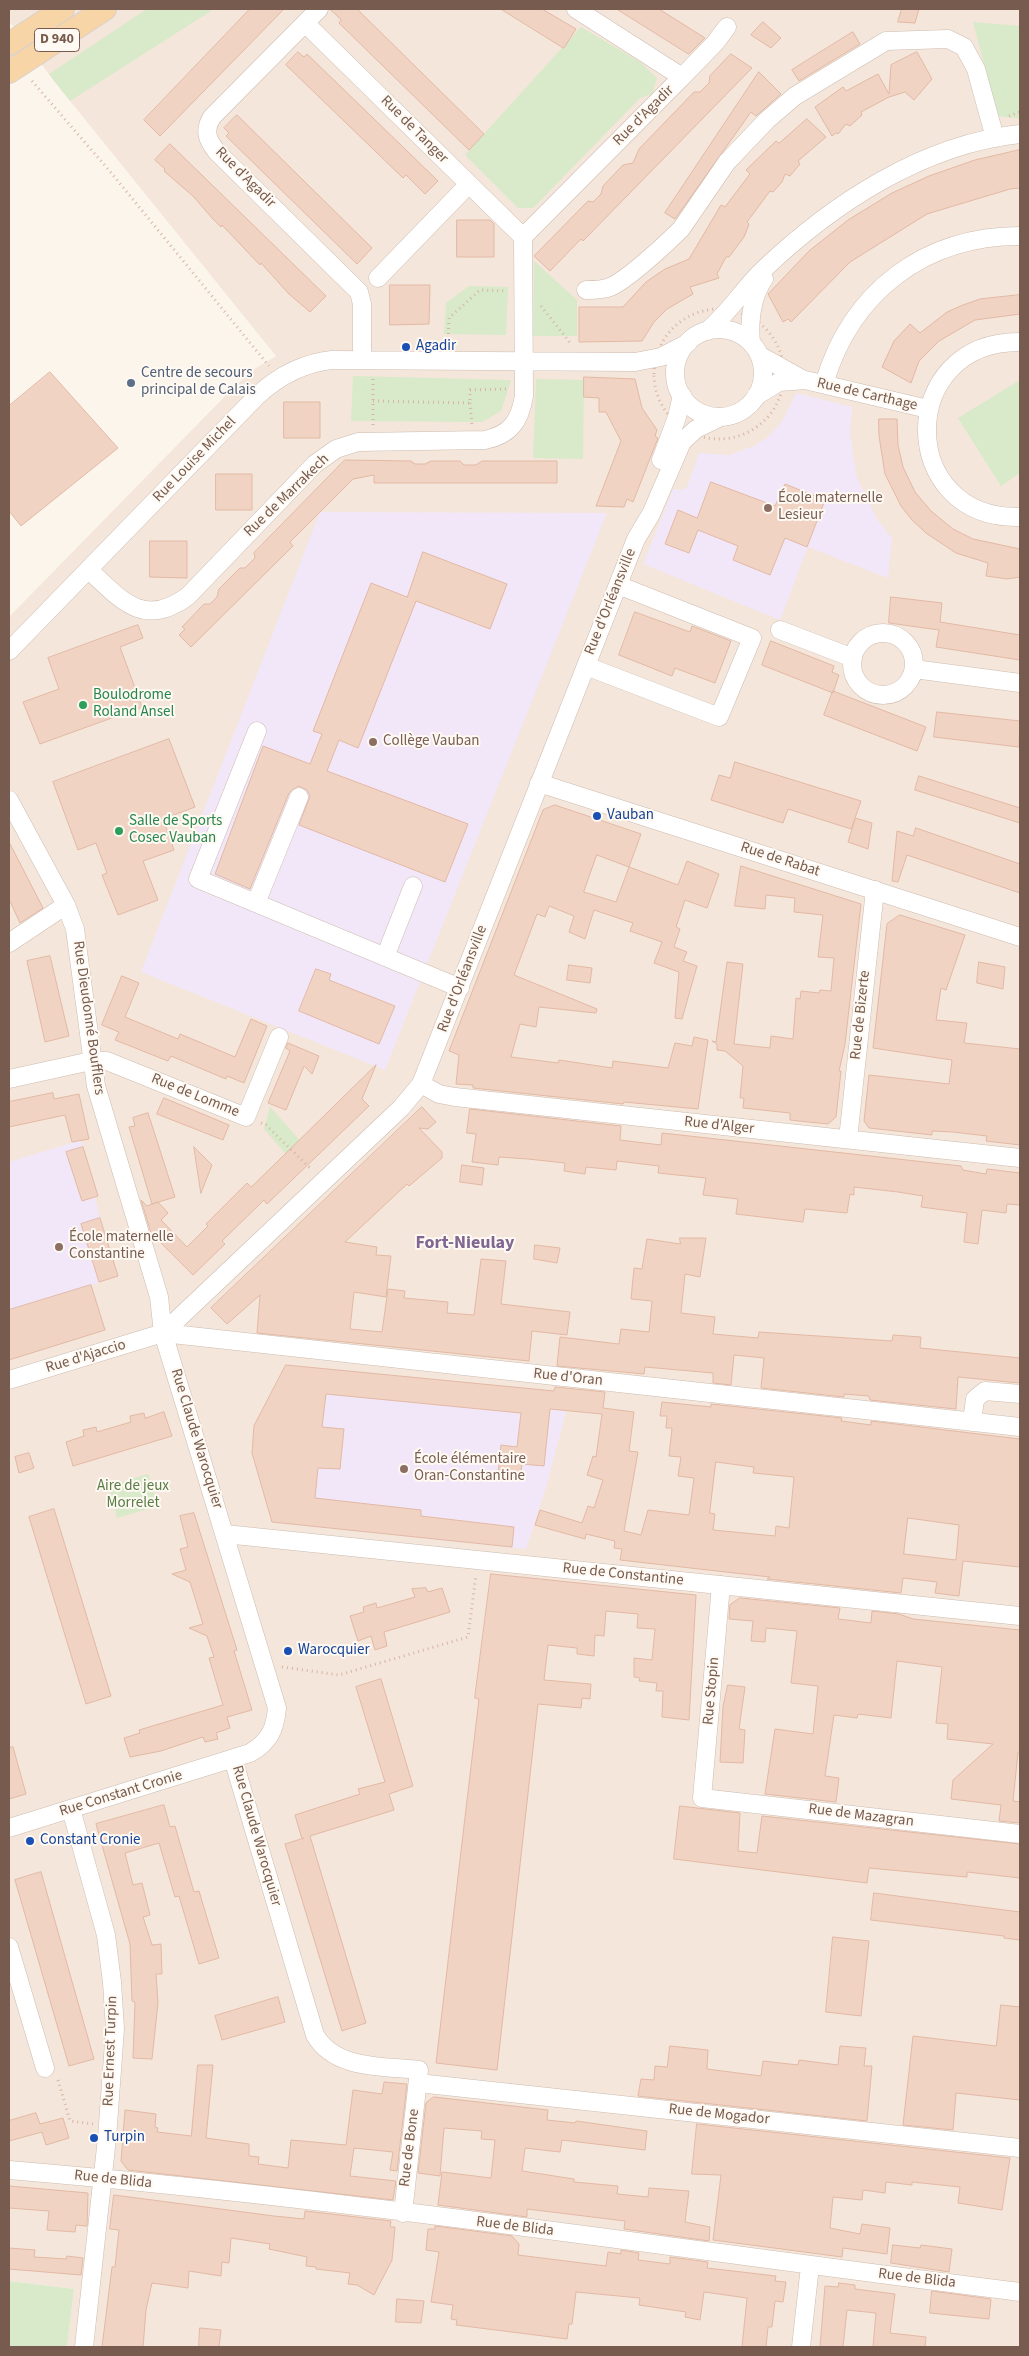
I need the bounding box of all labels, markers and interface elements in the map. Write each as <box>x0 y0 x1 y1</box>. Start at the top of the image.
road number: D 940 <box>34 28 80 52</box>
street label: Rue d'Agadir <box>610 82 678 150</box>
street label: Rue de Tanger <box>376 92 452 168</box>
street label: Rue d'Agadir <box>211 144 279 212</box>
place label: Agadir <box>416 338 456 356</box>
marker: Agadir <box>400 341 412 353</box>
place label: Centre de secours principal de Calais <box>141 365 256 400</box>
street label: Rue de Carthage <box>815 375 919 415</box>
marker: Centre de secours principal de Calais <box>125 377 137 389</box>
street label: Rue Louise Michel <box>150 414 240 506</box>
street label: Rue de Marrakech <box>241 451 333 541</box>
place label: École maternelle Lesieur <box>778 490 883 525</box>
marker: École maternelle Lesieur <box>762 502 774 514</box>
street label: Rue d'Orléansville <box>581 546 641 658</box>
place label: Boulodrome Roland Ansel <box>93 687 174 722</box>
marker: Boulodrome Roland Ansel <box>77 699 89 711</box>
place label: Collège Vauban <box>383 733 479 751</box>
marker: Collège Vauban <box>367 736 379 748</box>
place label: Vauban <box>607 807 654 825</box>
marker: Vauban <box>591 810 603 822</box>
place label: Salle de Sports Cosec Vauban <box>129 813 222 848</box>
marker: Salle de Sports Cosec Vauban <box>113 825 125 837</box>
street label: Rue de Rabat <box>738 839 822 881</box>
street label: Rue d'Orléansville <box>434 923 492 1035</box>
street label: Rue Dieudonné Boufflers <box>68 940 108 1096</box>
street label: Rue de Bizerte <box>847 970 875 1060</box>
street label: Rue de Lomme <box>148 1070 242 1122</box>
street label: Rue d'Alger <box>683 1113 755 1139</box>
place label: École maternelle Constantine <box>69 1229 174 1264</box>
district label: Fort-Nieulay <box>416 1233 514 1255</box>
marker: École maternelle Constantine <box>53 1241 65 1253</box>
street label: Rue d'Ajaccio <box>44 1336 128 1378</box>
street label: Rue d'Oran <box>532 1365 604 1391</box>
street label: Rue Claude Warocquier <box>166 1367 226 1511</box>
place label: École élémentaire Oran-Constantine <box>414 1451 526 1486</box>
marker: École élémentaire Oran-Constantine <box>398 1463 410 1475</box>
park label: Aire de jeux Morrelet <box>97 1478 169 1513</box>
street label: Rue de Constantine <box>562 1560 684 1590</box>
place label: Warocquier <box>298 1642 370 1660</box>
marker: Warocquier <box>282 1645 294 1657</box>
street label: Rue Stopin <box>700 1656 724 1726</box>
street label: Rue Claude Warocquier <box>227 1764 285 1908</box>
street label: Rue Constant Cronie <box>57 1767 185 1821</box>
street label: Rue de Mazagran <box>807 1801 915 1831</box>
place label: Constant Cronie <box>40 1832 141 1850</box>
marker: Constant Cronie <box>24 1835 36 1847</box>
street label: Rue Ernest Turpin <box>100 1995 122 2107</box>
street label: Rue de Mogador <box>668 2101 770 2129</box>
street label: Rue de Bone <box>396 2108 424 2188</box>
place label: Turpin <box>104 2129 145 2147</box>
marker: Turpin <box>88 2132 100 2144</box>
street label: Rue de Blida <box>73 2167 153 2193</box>
street label: Rue de Blida <box>475 2213 555 2241</box>
street label: Rue de Blida <box>877 2265 957 2293</box>

